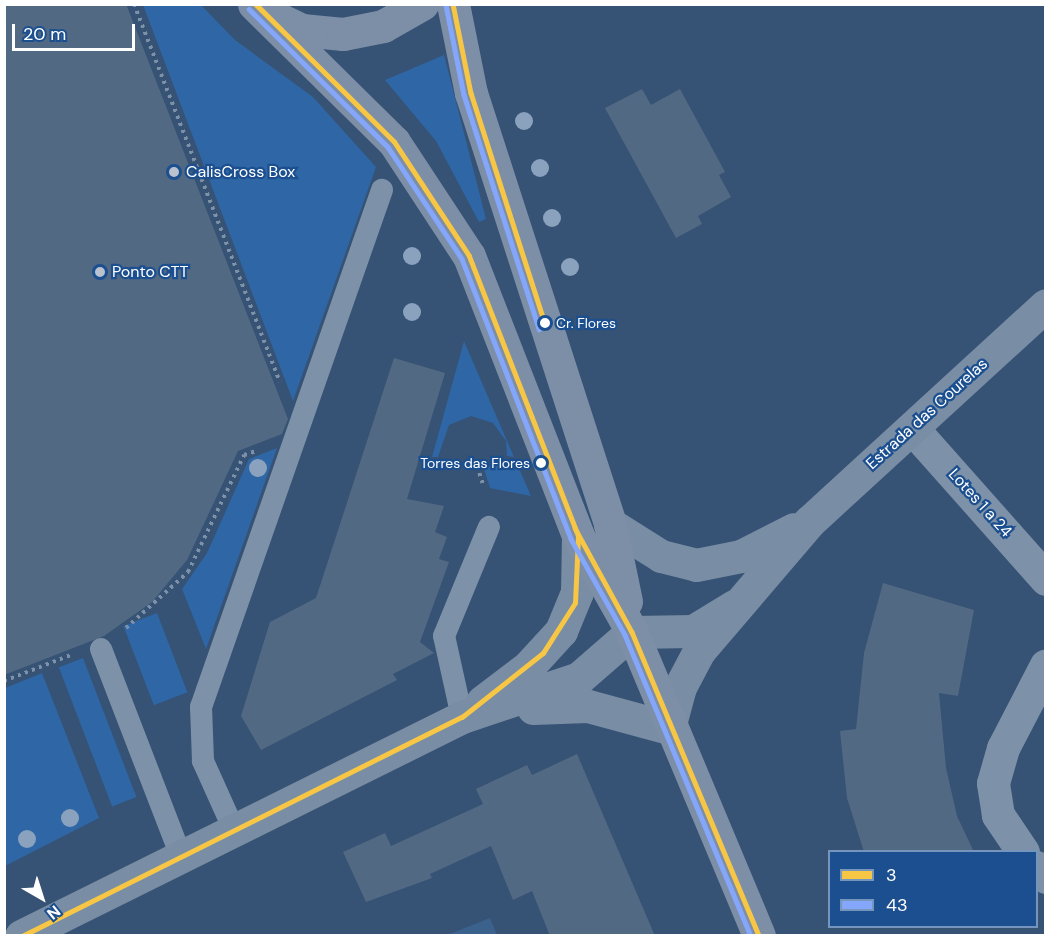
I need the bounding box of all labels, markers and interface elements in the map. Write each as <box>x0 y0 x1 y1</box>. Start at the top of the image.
scale bar <box>15 12 138 50</box>
text: 20 m <box>23 22 66 46</box>
place label: CalisCross Box <box>186 162 295 182</box>
marker: CalisCross Box <box>167 165 181 179</box>
place label: Ponto CTT <box>112 262 188 282</box>
marker: Ponto CTT <box>93 265 107 279</box>
place label: Cr. Flores <box>556 315 616 331</box>
marker: Cr. Flores <box>539 317 551 329</box>
street label: Estrada das Courelas <box>862 354 992 474</box>
place label: Torres das Flores <box>420 455 530 471</box>
marker: Torres das Flores <box>535 457 547 469</box>
street label: Lotes 1 a 24 <box>944 465 1016 541</box>
legend <box>828 850 1038 928</box>
text: 3 <box>886 863 897 887</box>
north arrow <box>12 868 72 928</box>
text: 43 <box>886 893 908 917</box>
text: N <box>43 901 65 924</box>

